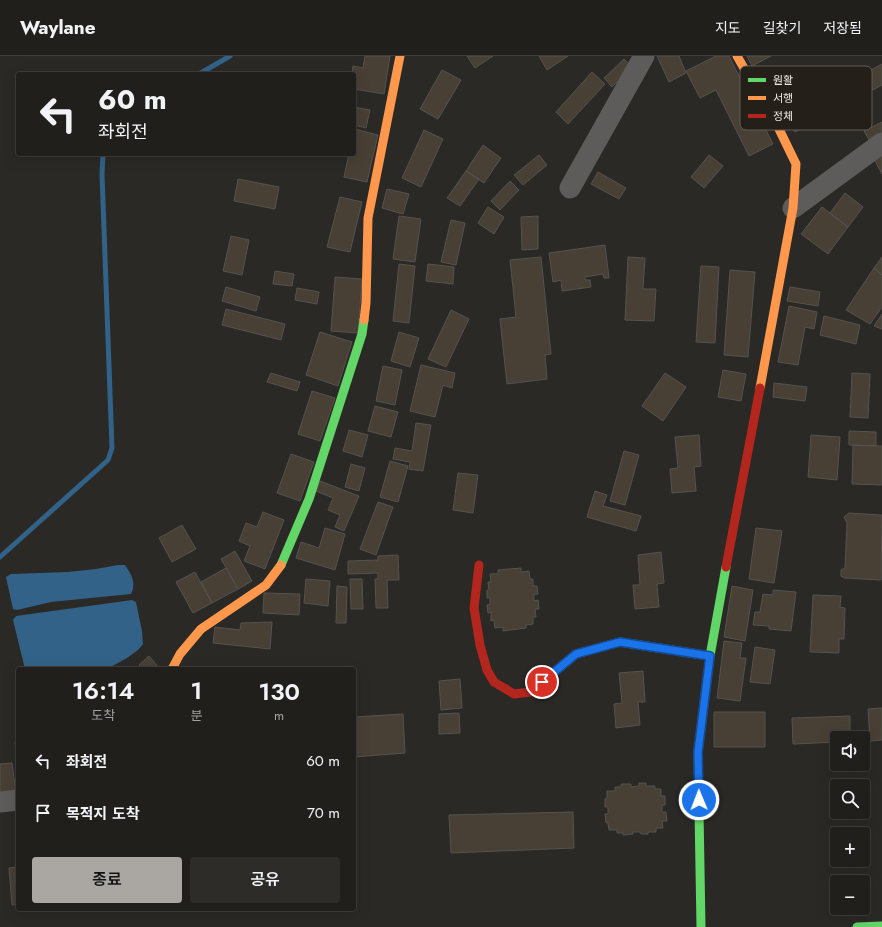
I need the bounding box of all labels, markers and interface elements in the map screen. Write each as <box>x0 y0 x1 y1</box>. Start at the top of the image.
text: Waylane <box>20 14 96 41</box>
text: 지도 <box>715 18 741 38</box>
text: 길찾기 <box>763 18 801 38</box>
text: 저장됨 <box>823 18 862 38</box>
legend <box>740 66 872 130</box>
text: 원활 <box>773 72 793 88</box>
text: 60 m <box>98 79 167 120</box>
icon: left <box>32 88 84 140</box>
text: 서행 <box>773 90 793 106</box>
text: 정체 <box>773 108 793 124</box>
text: 좌회전 <box>98 119 148 145</box>
pin <box>525 665 559 699</box>
icon: arrive <box>531 671 553 693</box>
text: 16:14 <box>72 673 134 708</box>
text: 1 <box>191 673 202 708</box>
text: 130 <box>258 674 300 709</box>
text: 도착 <box>91 706 115 725</box>
text: 분 <box>190 706 202 725</box>
text: m <box>274 706 284 725</box>
map controls <box>830 731 870 915</box>
button: sound <box>830 731 870 771</box>
icon: left <box>32 750 54 772</box>
text: 60 m <box>306 750 340 772</box>
text: 좌회전 <box>66 751 107 773</box>
position arrow <box>678 779 720 821</box>
button: search <box>830 779 870 819</box>
icon: arrive <box>32 802 54 824</box>
text: 70 m <box>307 802 340 824</box>
text: 목적지 도착 <box>66 803 140 825</box>
button: + <box>830 827 870 867</box>
button: 종료 <box>32 857 182 903</box>
button: 공유 <box>190 857 340 903</box>
button: − <box>830 875 870 915</box>

